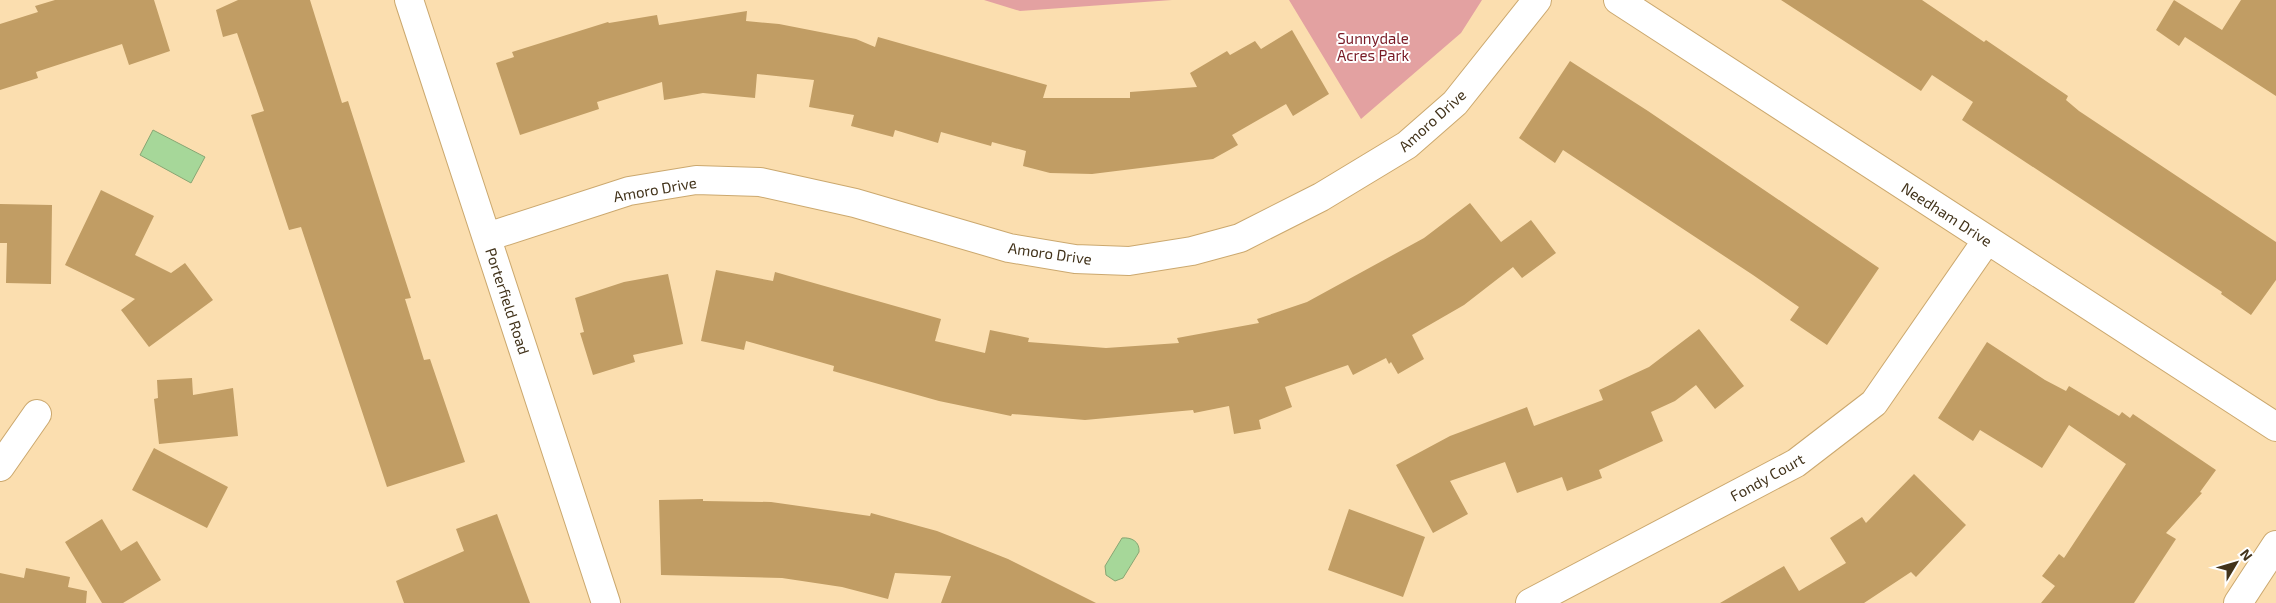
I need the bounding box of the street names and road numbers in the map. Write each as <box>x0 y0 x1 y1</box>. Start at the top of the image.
street label: Amoro Drive <box>1395 85 1469 155</box>
street label: Amoro Drive <box>612 173 698 205</box>
street label: Needham Drive <box>1898 178 1996 250</box>
street label: Amoro Drive <box>1007 238 1093 268</box>
street label: Porterfield Road <box>482 245 534 357</box>
street label: Fondy Court <box>1727 449 1807 505</box>

